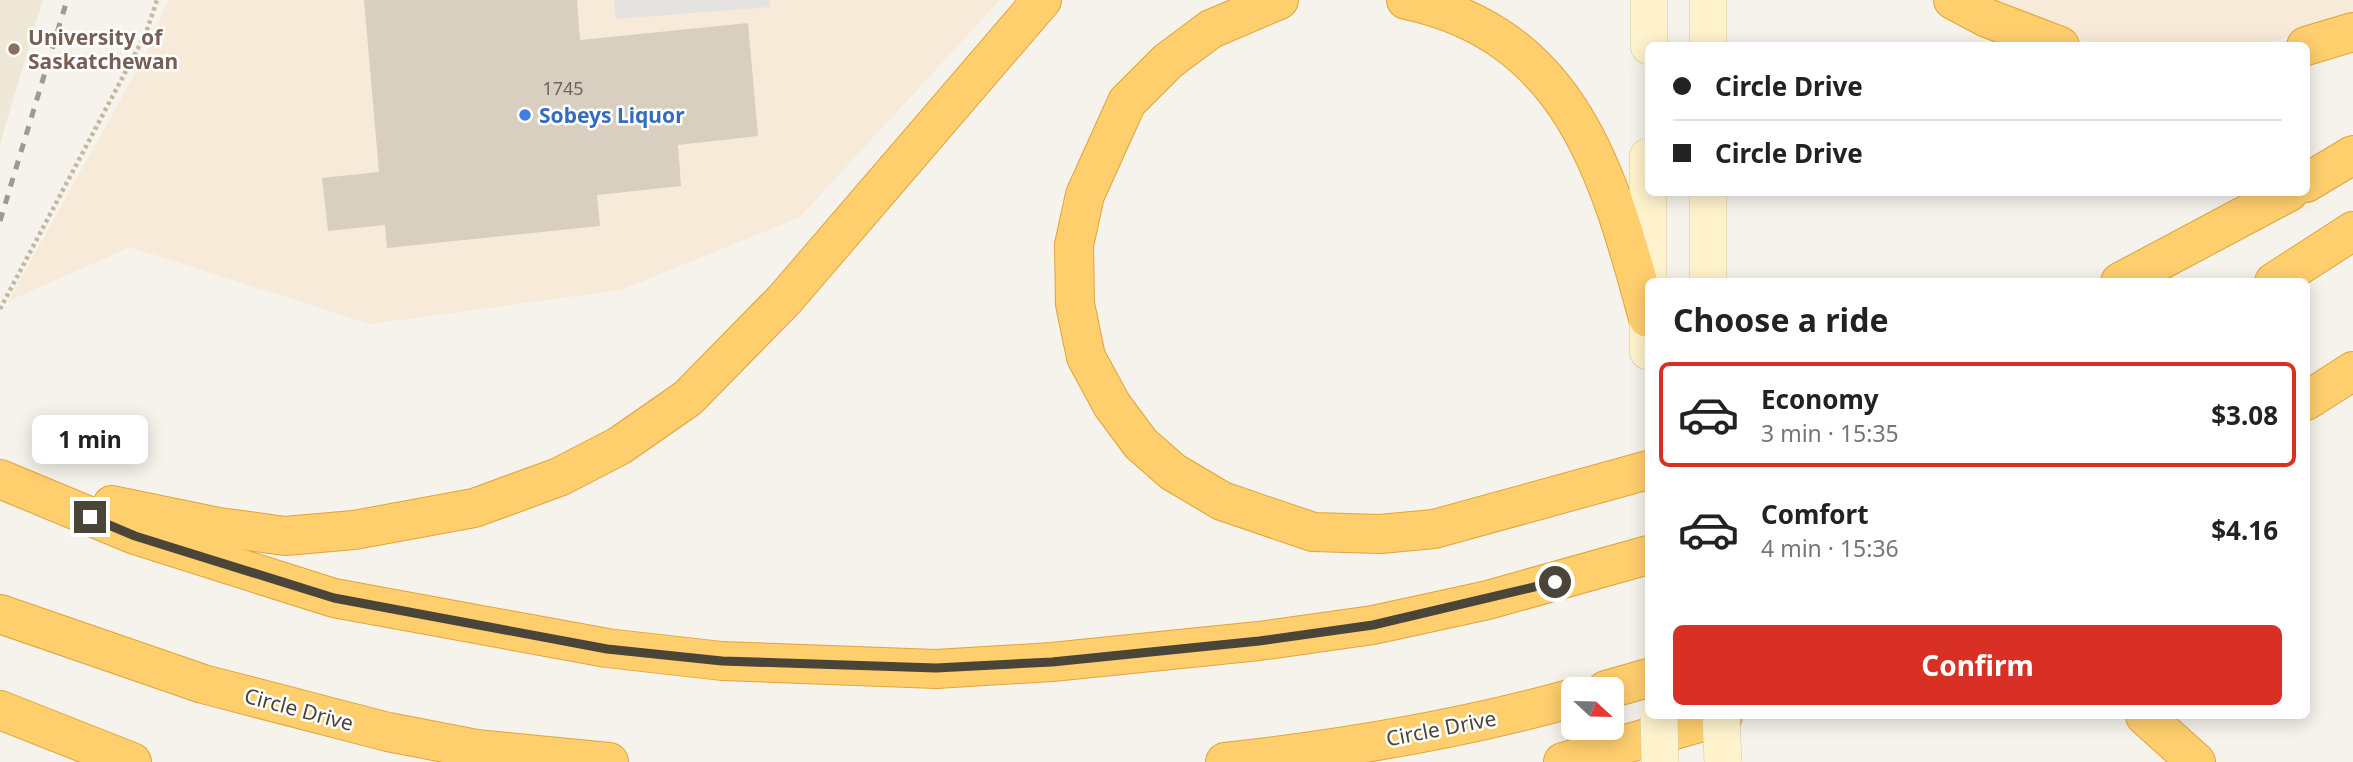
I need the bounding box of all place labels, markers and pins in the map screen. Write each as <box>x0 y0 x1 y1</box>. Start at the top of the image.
place label: University of Saskatchewan <box>28 23 178 75</box>
marker: University of Saskatchewan <box>6 41 22 57</box>
place label: Sobeys Liquor <box>539 101 685 129</box>
marker: Sobeys Liquor <box>517 107 533 123</box>

